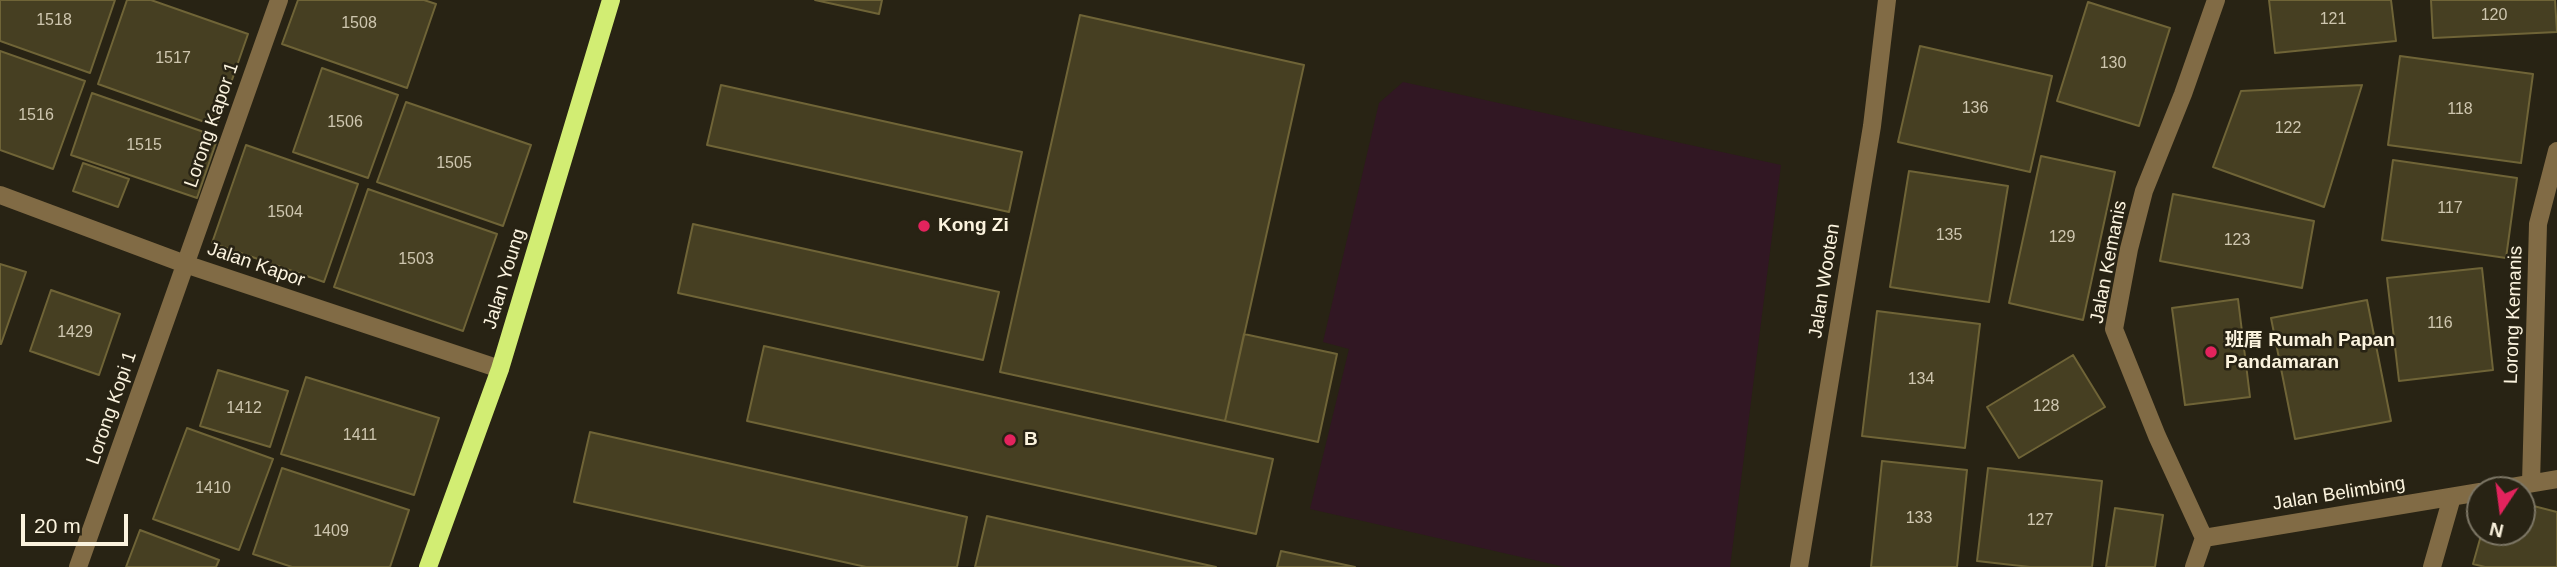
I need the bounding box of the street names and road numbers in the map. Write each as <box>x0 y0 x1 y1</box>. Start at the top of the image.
street label: Lorong Kapor 1 <box>180 59 244 191</box>
street label: Jalan Kemanis <box>2086 199 2132 325</box>
street label: Jalan Wooten <box>1805 222 1845 340</box>
street label: Jalan Young <box>479 226 531 332</box>
street label: Jalan Kapor <box>204 238 308 292</box>
street label: Lorong Kemanis <box>2500 245 2528 385</box>
street label: Lorong Kopi 1 <box>82 348 142 468</box>
street label: Jalan Belimbing <box>2271 472 2407 516</box>

